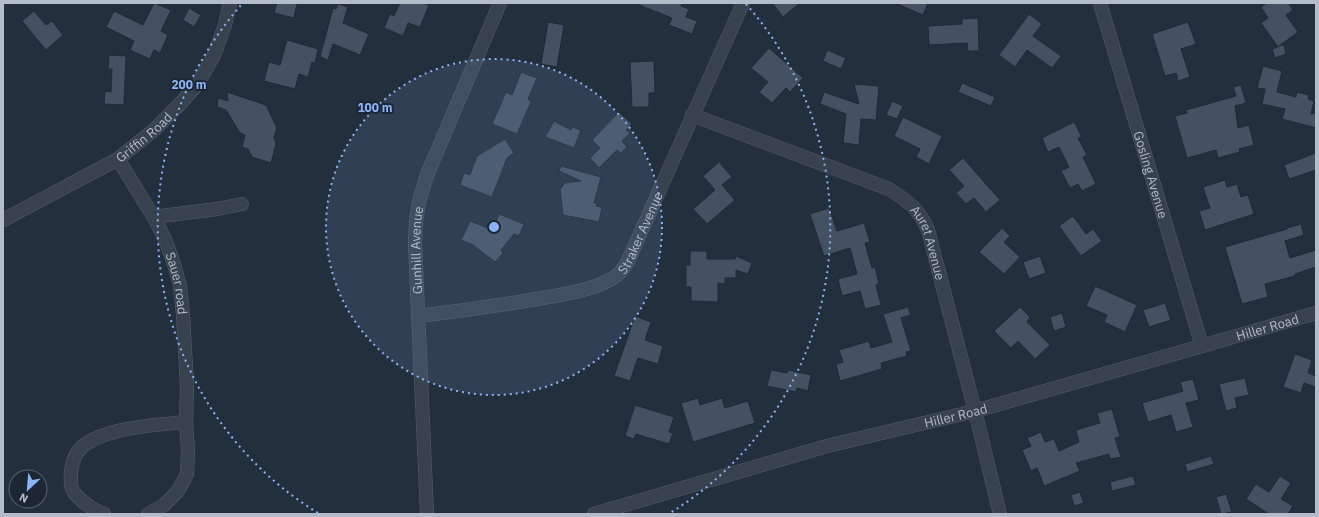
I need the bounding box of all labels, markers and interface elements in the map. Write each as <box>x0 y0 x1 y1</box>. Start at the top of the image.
text: 200 m <box>171 77 207 92</box>
text: 100 m <box>357 100 393 115</box>
street label: Griffin Road <box>112 108 176 166</box>
street label: Gosling Avenue <box>1130 129 1172 220</box>
street label: Straker Avenue <box>614 189 666 278</box>
street label: Auret Avenue <box>907 201 949 282</box>
street label: Gunhill Avenue <box>406 205 427 295</box>
centre of rings <box>487 220 501 234</box>
street label: Sauer road <box>162 250 191 315</box>
street label: Hiller Road <box>1234 310 1301 344</box>
street label: Hiller Road <box>922 399 989 431</box>
north arrow <box>8 469 48 509</box>
text: N <box>17 490 30 506</box>

